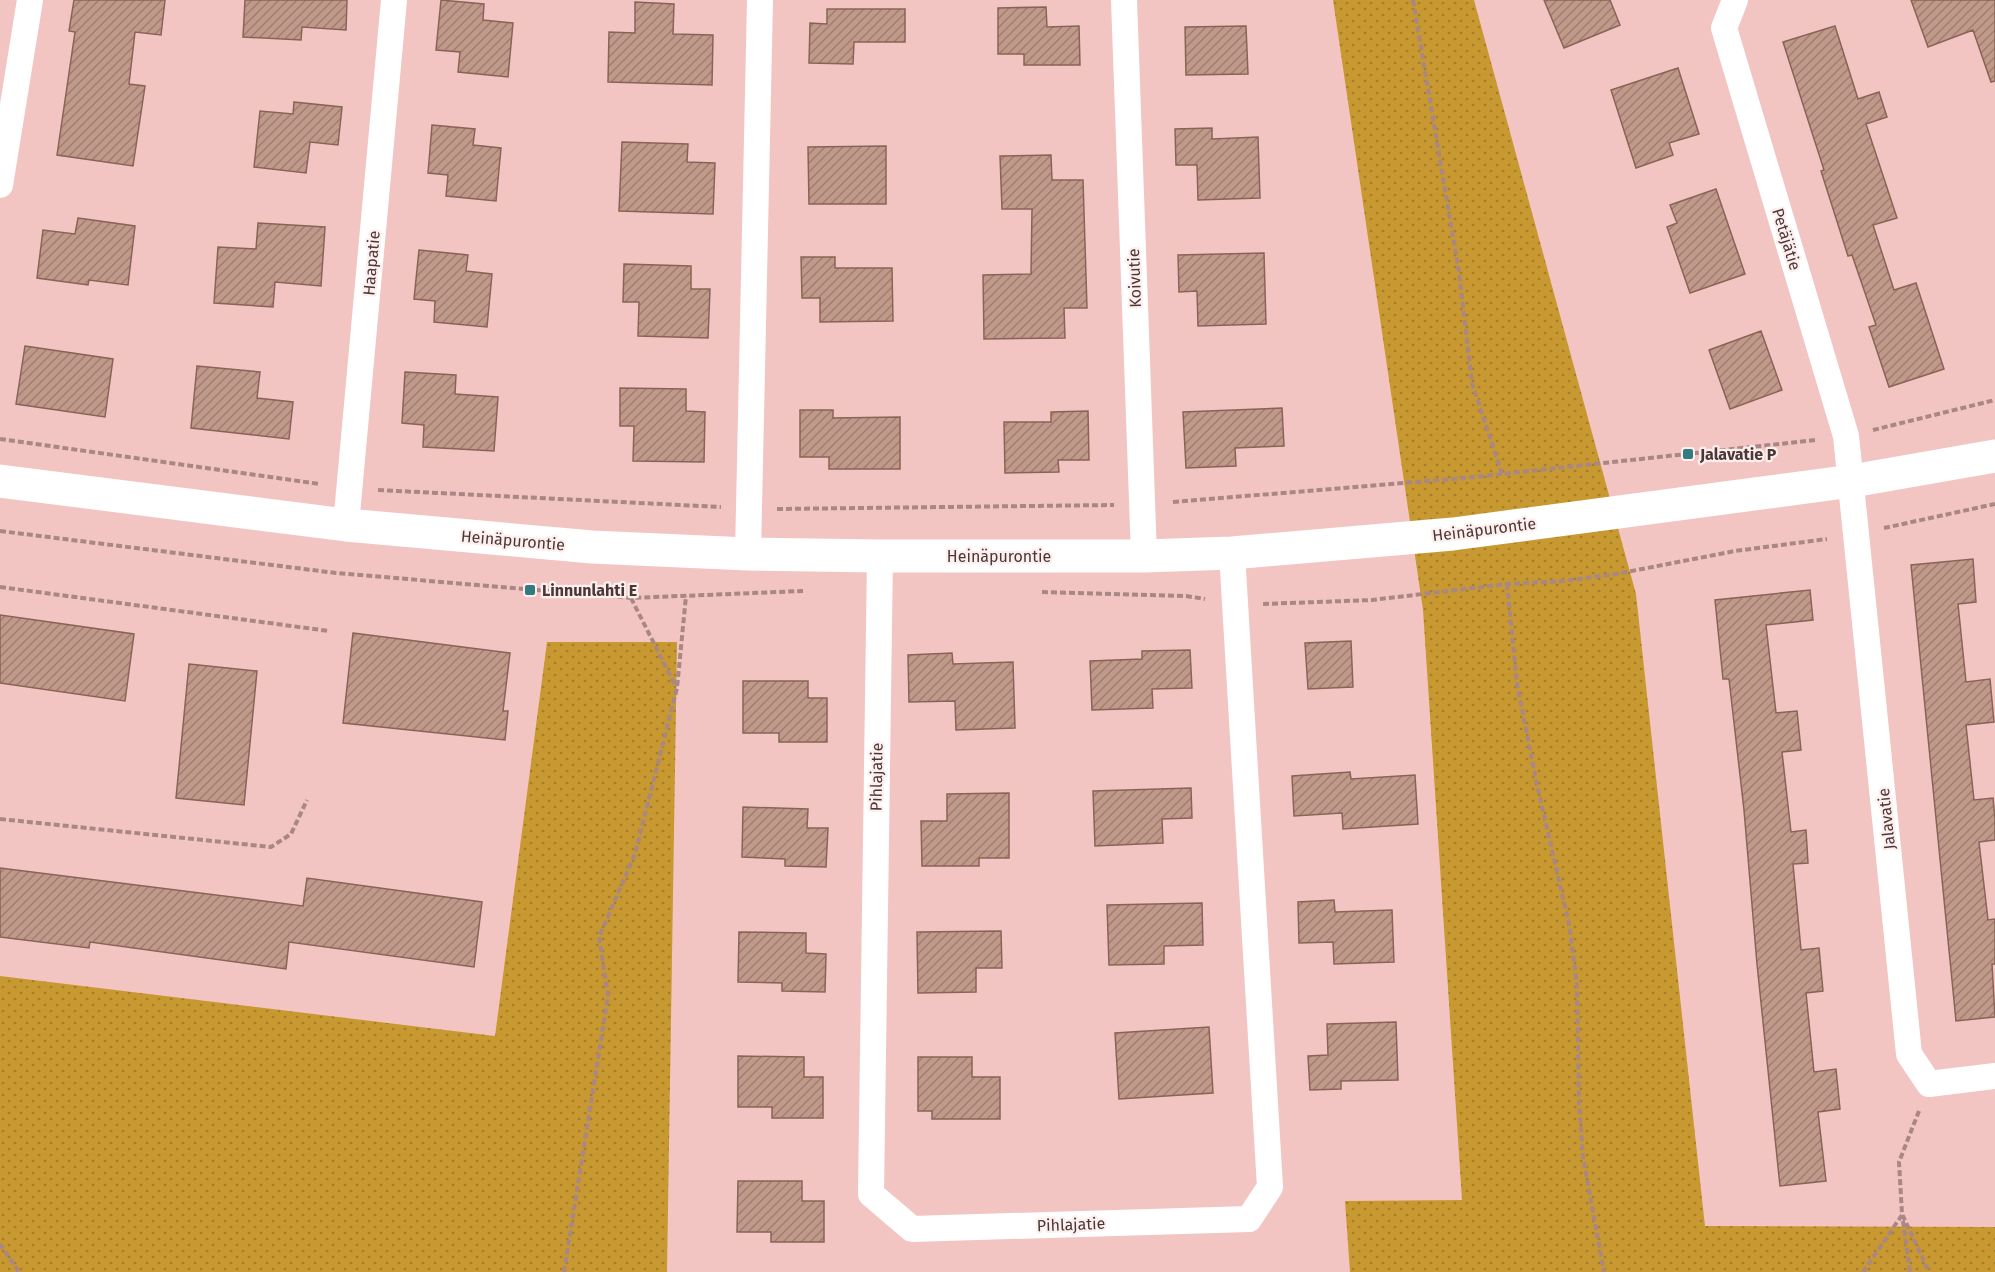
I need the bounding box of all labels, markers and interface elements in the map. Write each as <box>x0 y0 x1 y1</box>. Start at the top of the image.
street label: Petäjätie <box>1768 206 1805 272</box>
street label: Haapatie <box>359 230 384 296</box>
street label: Koivutie <box>1124 248 1145 308</box>
place label: Jalavatie P <box>1699 445 1777 464</box>
marker: Jalavatie P <box>1681 447 1695 461</box>
street label: Heinäpurontie <box>1431 514 1537 545</box>
street label: Heinäpurontie <box>460 526 566 555</box>
street label: Heinäpurontie <box>947 547 1051 566</box>
place label: Linnunlahti E <box>542 581 637 600</box>
marker: Linnunlahti E <box>523 583 537 597</box>
street label: Pihlajatie <box>866 743 887 811</box>
street label: Jalavatie <box>1874 787 1899 851</box>
street label: Pihlajatie <box>1036 1214 1106 1235</box>

